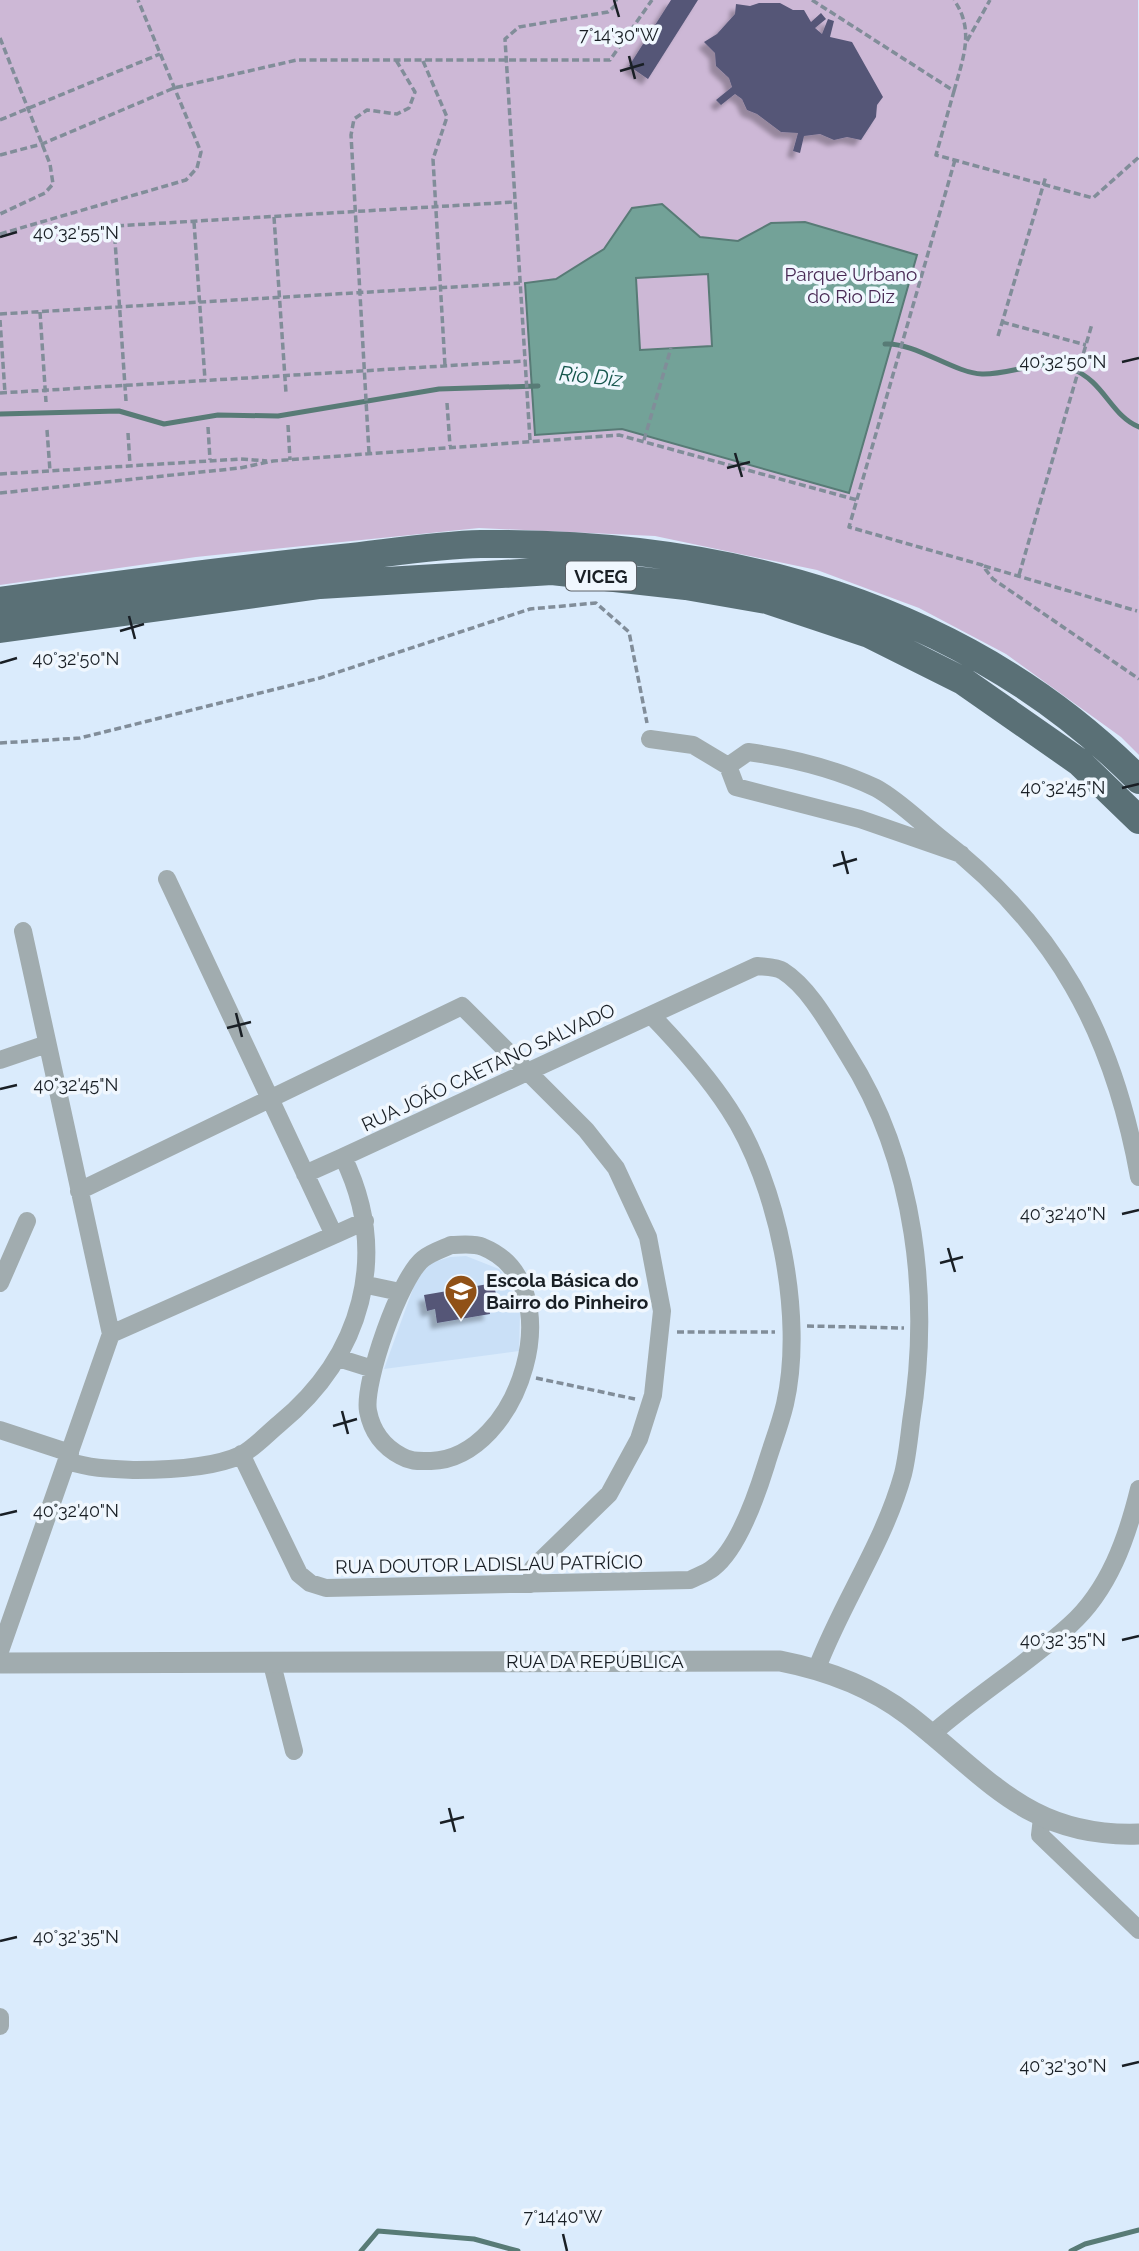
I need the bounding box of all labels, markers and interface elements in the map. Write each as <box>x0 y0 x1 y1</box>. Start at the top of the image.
text: 7°14'30"W <box>579 24 659 45</box>
text: 40°32'55"N <box>33 222 119 243</box>
park label: Parque Urbano do Rio Diz <box>785 263 917 307</box>
text: 40°32'50"N <box>1019 351 1107 372</box>
water label: Rio Diz <box>558 360 625 392</box>
road number: VICEG <box>566 562 636 590</box>
text: 40°32'50"N <box>32 648 120 669</box>
text: 40°32'45"N <box>1021 777 1105 798</box>
street label: RUA JOÃO CAETANO SALVADO <box>358 998 618 1136</box>
text: 40°32'45"N <box>34 1074 118 1095</box>
text: 40°32'40"N <box>1020 1203 1106 1224</box>
place label: Escola Básica do Bairro do Pinheiro <box>486 1269 648 1313</box>
school or university icon: Escola Básica do Bairro do Pinheiro <box>442 1272 480 1321</box>
text: 40°32'40"N <box>33 1500 119 1521</box>
street label: RUA DOUTOR LADISLAU PATRÍCIO <box>335 1550 643 1578</box>
text: 40°32'35"N <box>1020 1629 1106 1650</box>
street label: RUA DA REPÚBLICA <box>506 1650 684 1672</box>
text: 40°32'35"N <box>33 1926 119 1947</box>
text: 40°32'30"N <box>1019 2055 1107 2076</box>
text: 7°14'40"W <box>524 2206 603 2227</box>

